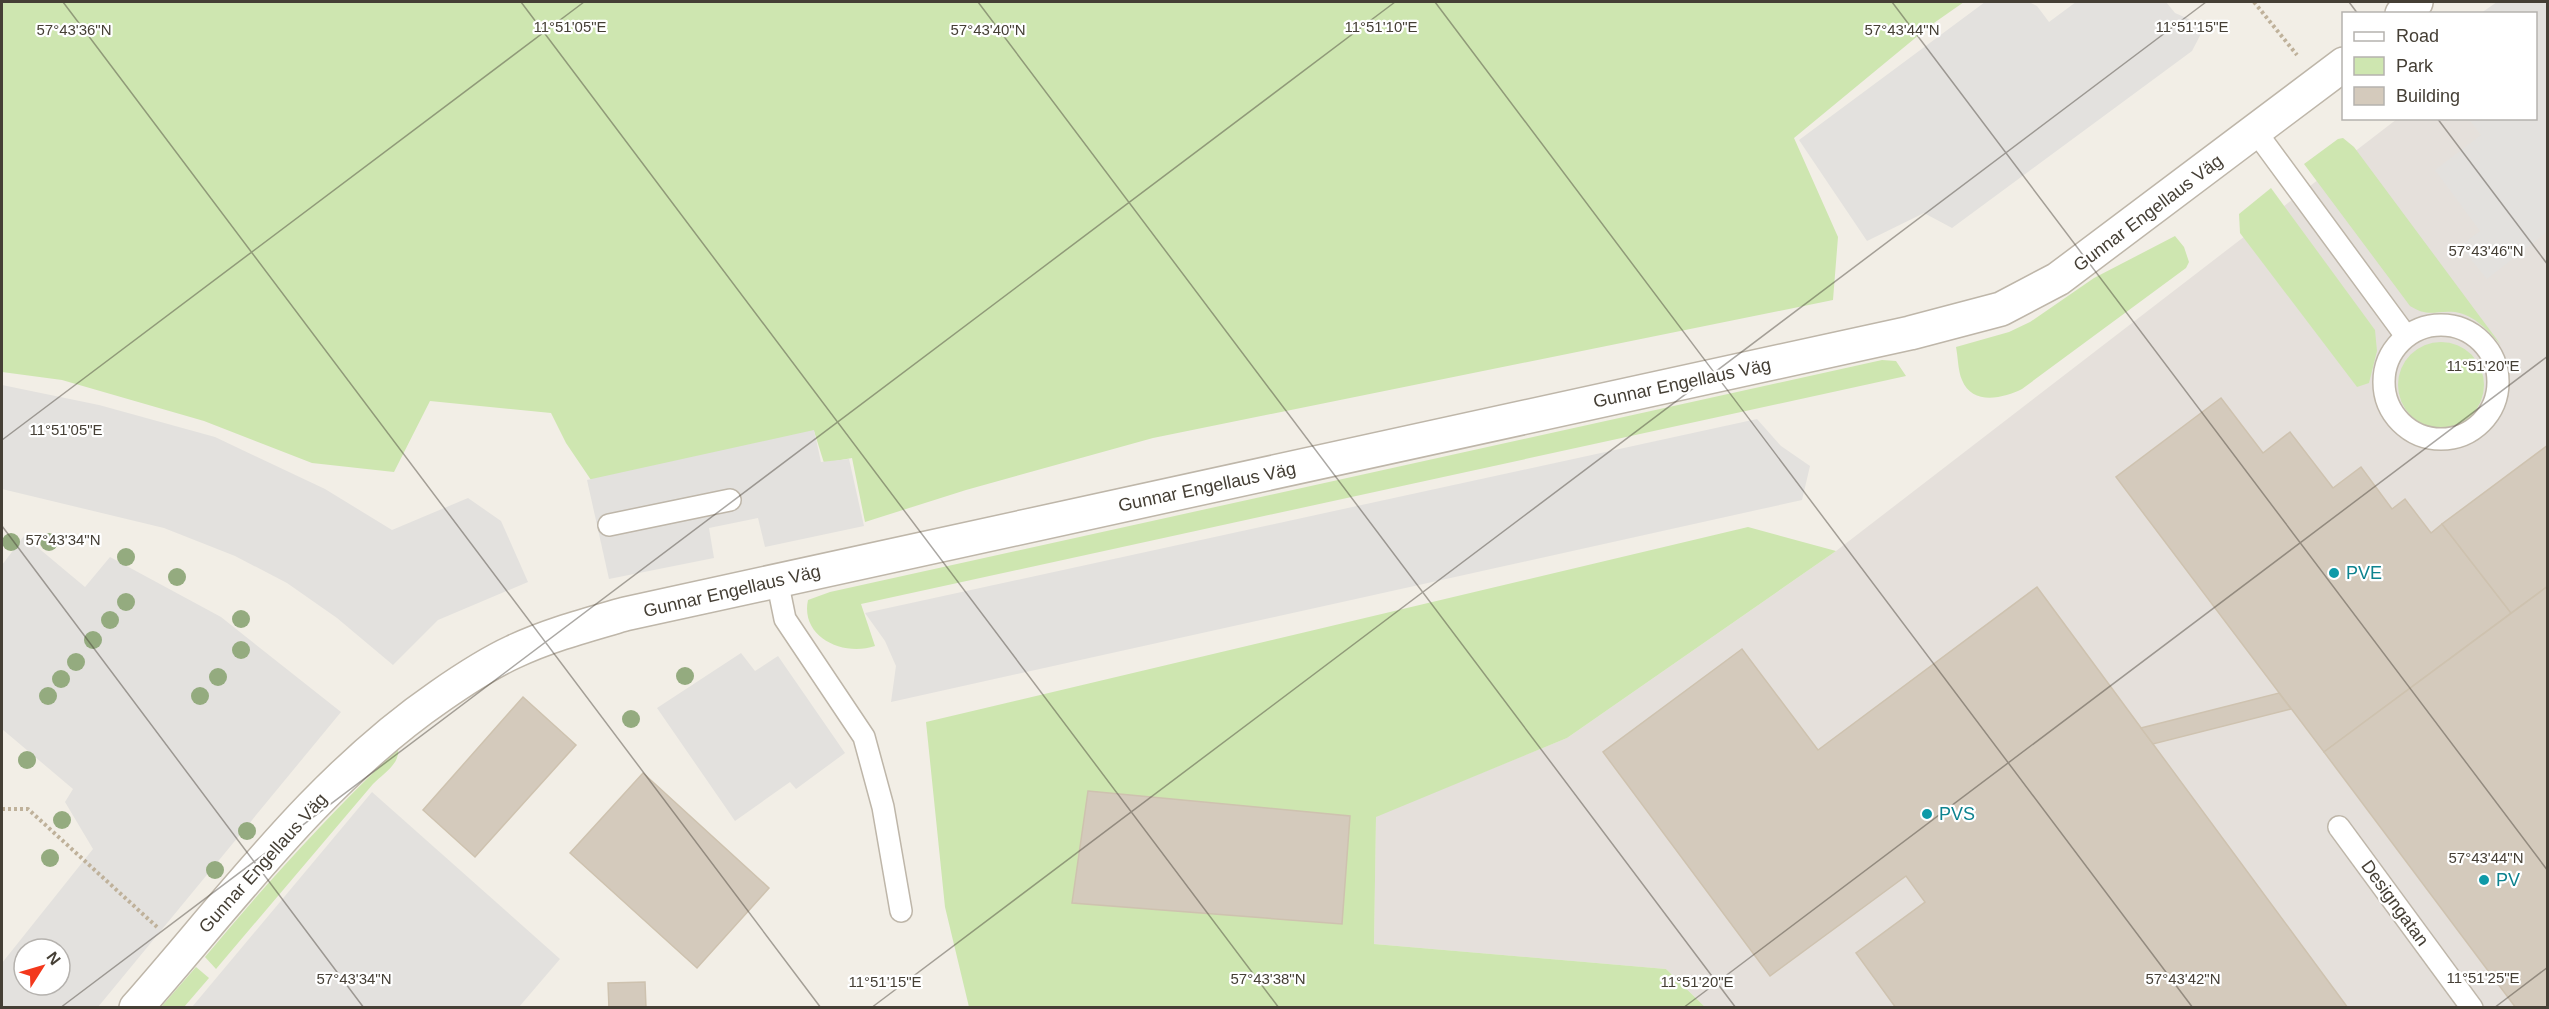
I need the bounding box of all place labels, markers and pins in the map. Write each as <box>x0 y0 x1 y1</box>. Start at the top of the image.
place label: PVE <box>2346 563 2382 583</box>
marker: PVE <box>2327 566 2341 580</box>
place label: PVS <box>1939 804 1975 824</box>
marker: PVS <box>1920 807 1934 821</box>
place label: PV <box>2496 870 2520 890</box>
marker: PV <box>2477 873 2491 887</box>

